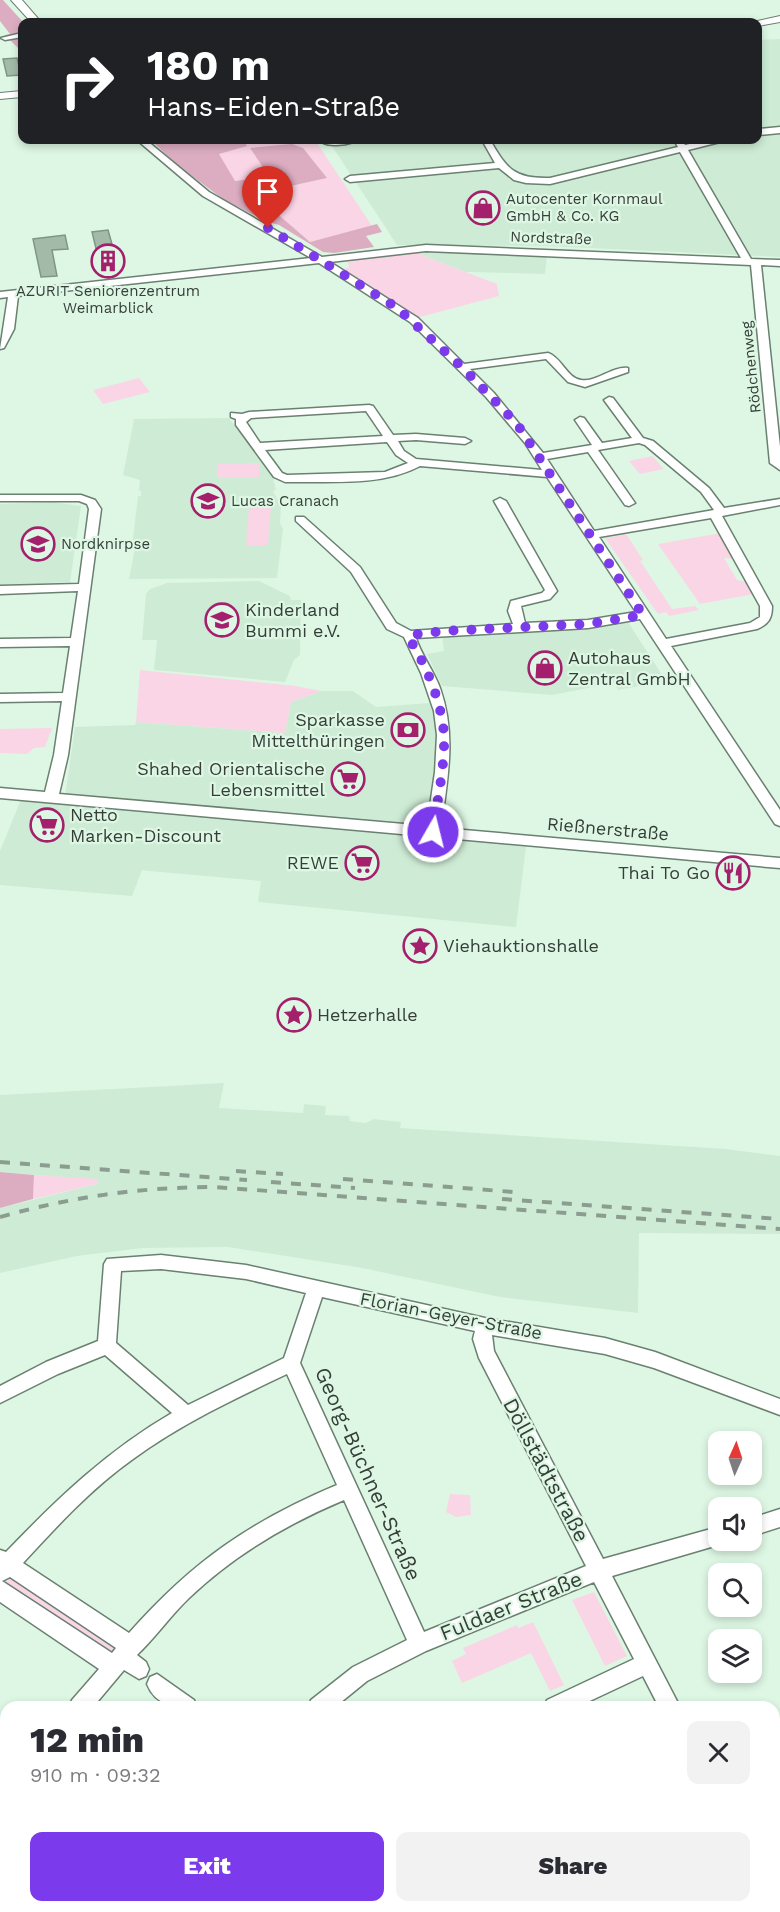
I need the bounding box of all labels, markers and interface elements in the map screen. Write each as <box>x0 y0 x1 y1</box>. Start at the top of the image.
text: 180 m <box>147 41 270 90</box>
icon: right <box>48 42 126 120</box>
text: Hans-Eiden-Straße <box>147 91 400 123</box>
pin <box>242 166 293 228</box>
icon: arrive <box>251 175 284 208</box>
shop icon: Autocenter Kornmaul GmbH & Co. KG <box>465 190 501 226</box>
place label: Autocenter Kornmaul GmbH & Co. KG <box>506 190 663 225</box>
street label: Nordstraße <box>510 228 592 248</box>
building icon: AZURIT Seniorenzentrum Weimarblick <box>90 243 126 279</box>
place label: AZURIT Seniorenzentrum Weimarblick <box>16 282 200 317</box>
street label: Rödchenweg <box>737 320 765 414</box>
school or university icon: Lucas Cranach <box>190 483 226 519</box>
place label: Lucas Cranach <box>231 492 339 510</box>
school or university icon: Nordknirpse <box>20 526 56 562</box>
place label: Nordknirpse <box>61 535 150 553</box>
place label: Kinderland Bummi e.V. <box>245 599 341 641</box>
school or university icon: Kinderland Bummi e.V. <box>204 602 240 638</box>
place label: Autohaus Zentral GmbH <box>568 647 691 689</box>
shop icon: Autohaus Zentral GmbH <box>527 650 563 686</box>
place label: Sparkasse Mittelthüringen <box>251 709 385 751</box>
bank icon: Sparkasse Mittelthüringen <box>390 712 426 748</box>
place label: Shahed Orientalische Lebensmittel <box>137 758 325 800</box>
supermarket icon: Shahed Orientalische Lebensmittel <box>330 761 366 797</box>
position arrow <box>401 800 465 864</box>
place label: Netto Marken-Discount <box>70 804 222 846</box>
supermarket icon: Netto Marken-Discount <box>29 807 65 843</box>
street label: Rießnerstraße <box>546 813 670 844</box>
supermarket icon: REWE <box>344 845 380 881</box>
place label: REWE <box>287 852 339 873</box>
restaurant icon: Thai To Go <box>715 855 751 891</box>
place label: Thai To Go <box>618 862 710 883</box>
place icon: Viehauktionshalle <box>402 928 438 964</box>
place label: Viehauktionshalle <box>443 935 599 956</box>
place icon: Hetzerhalle <box>276 997 312 1033</box>
place label: Hetzerhalle <box>317 1004 418 1025</box>
street label: Florian-Geyer-Straße <box>358 1288 544 1343</box>
street label: Georg-Büchner-Straße <box>310 1363 427 1584</box>
street label: Döllstädtstraße <box>498 1394 595 1546</box>
north arrow <box>708 1431 762 1485</box>
map controls <box>708 1431 762 1683</box>
button: sound <box>708 1497 762 1551</box>
button: search <box>708 1563 762 1617</box>
street label: Fuldaer Straße <box>436 1566 586 1645</box>
button: layers <box>708 1629 762 1683</box>
text: 12 min <box>30 1719 144 1761</box>
button: close <box>687 1721 750 1784</box>
text: 910 m · 09:32 <box>30 1763 161 1787</box>
button: Exit <box>30 1832 384 1901</box>
button: Share <box>396 1832 750 1901</box>

